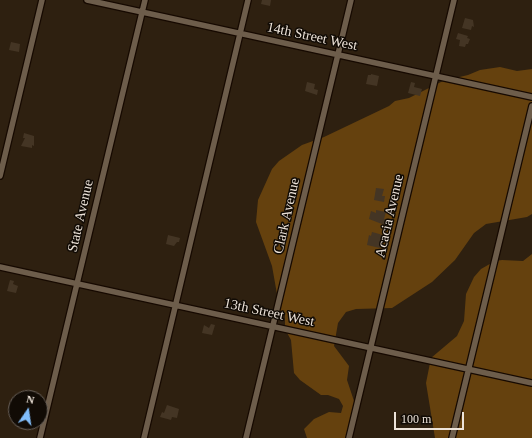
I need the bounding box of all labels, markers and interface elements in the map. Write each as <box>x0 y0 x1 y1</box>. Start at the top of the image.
street label: 14th Street West <box>265 19 359 55</box>
street label: Acacia Avenue <box>372 173 408 259</box>
street label: Clark Avenue <box>270 177 304 255</box>
street label: State Avenue <box>64 178 98 254</box>
street label: 13th Street West <box>222 295 316 331</box>
north arrow <box>8 390 48 430</box>
text: N <box>25 393 36 406</box>
scale bar <box>396 404 466 430</box>
text: 100 m <box>401 412 431 426</box>

